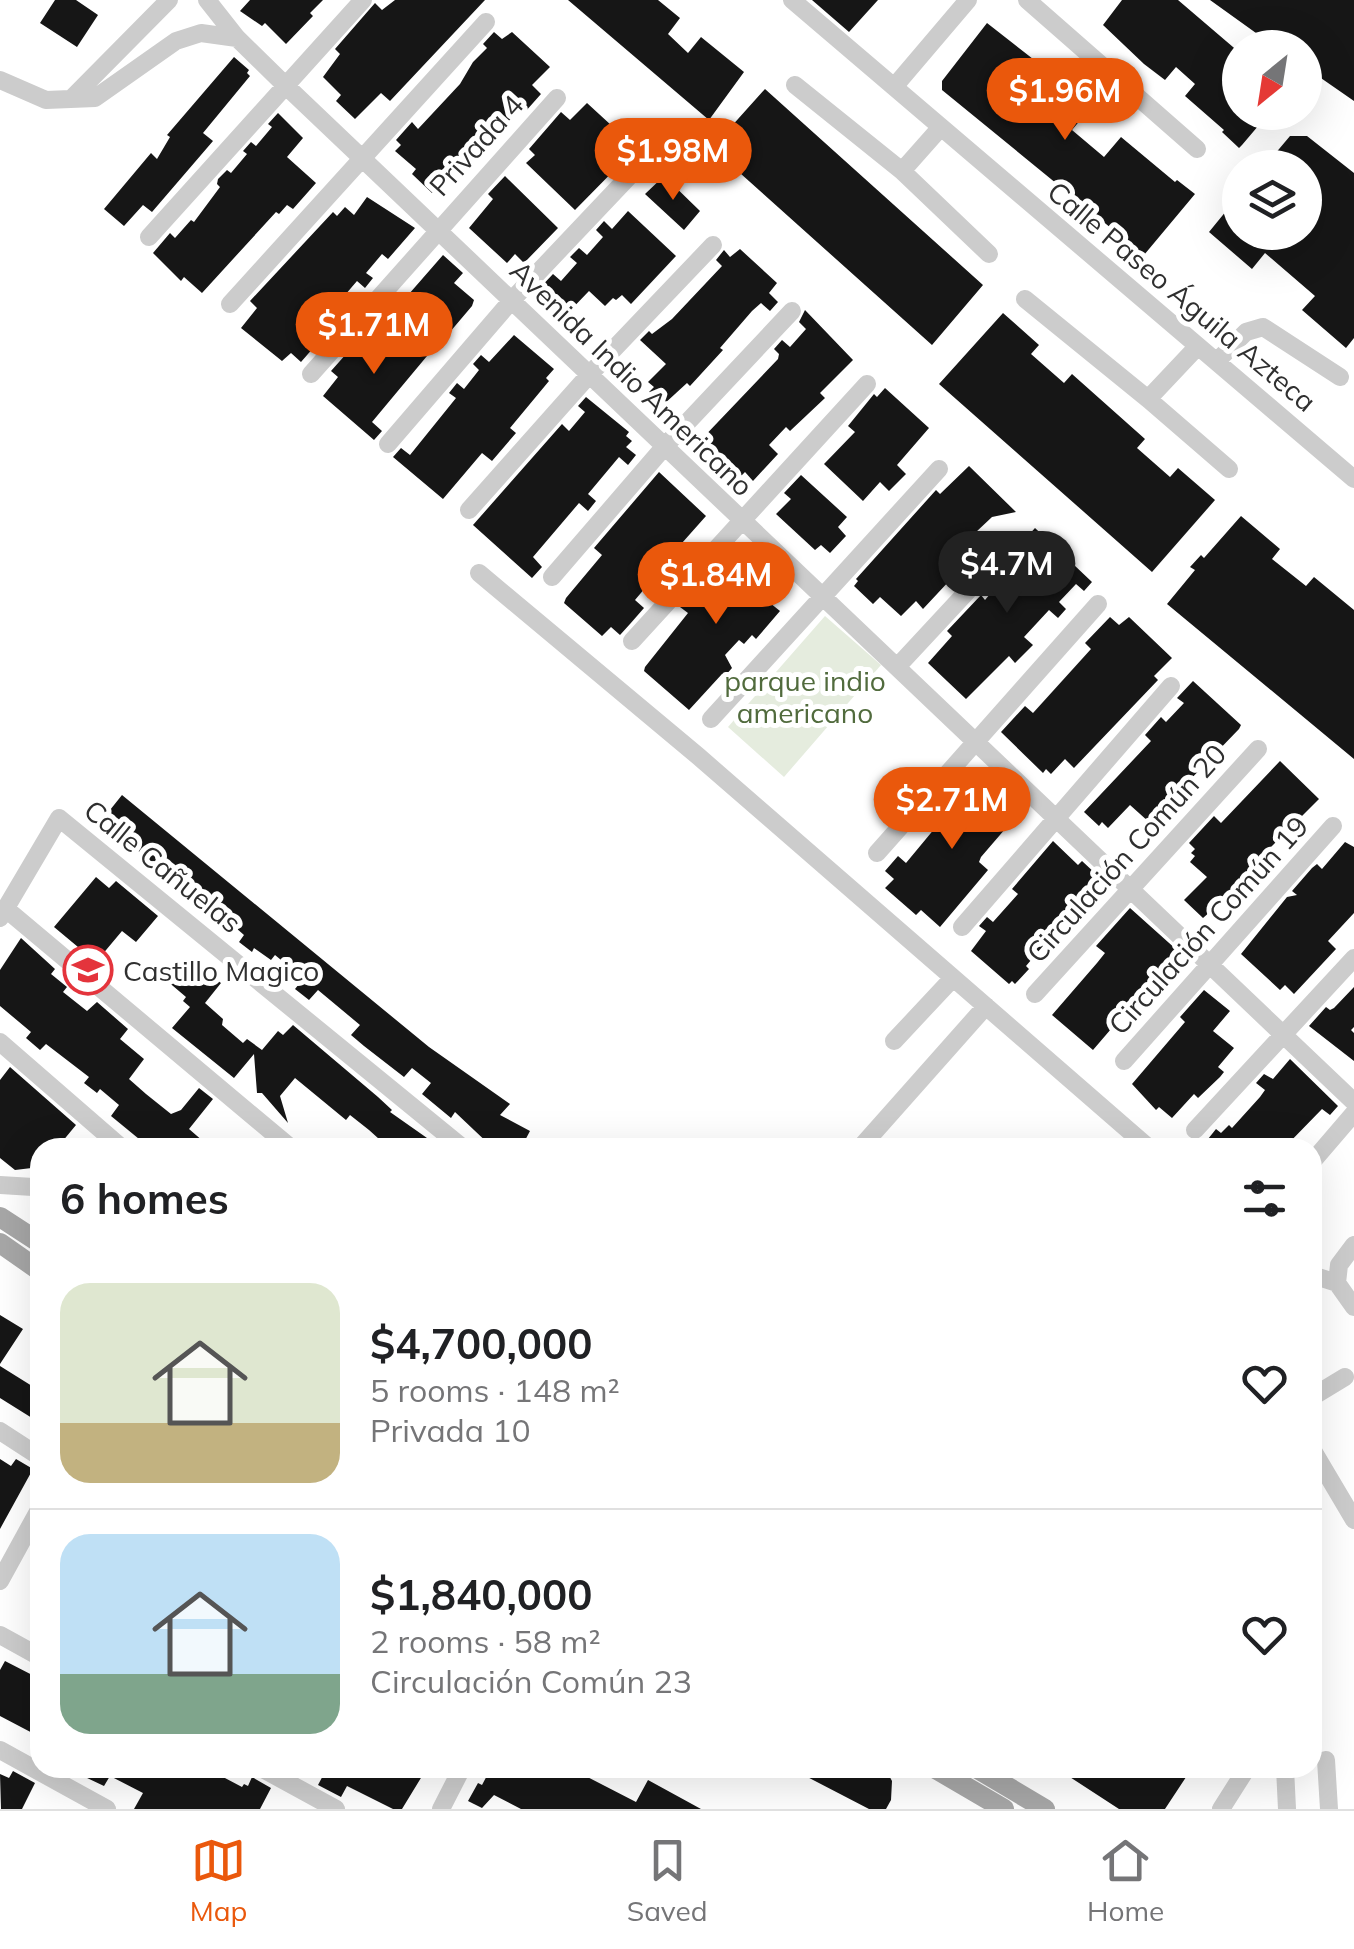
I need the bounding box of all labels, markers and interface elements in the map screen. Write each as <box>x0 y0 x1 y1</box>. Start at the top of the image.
north arrow <box>1222 30 1322 130</box>
map controls <box>1222 30 1322 250</box>
pin: $1.96M <box>984 58 1146 143</box>
text: $1.96M <box>1009 70 1121 110</box>
street label: Privada 4 <box>422 87 531 203</box>
pin: $1.98M <box>592 118 754 203</box>
text: $1.98M <box>617 130 729 170</box>
button: layers <box>1222 150 1322 250</box>
street label: Calle Paseo Águila Azteca <box>1041 173 1323 419</box>
street label: Avenida Indio Americano <box>503 253 761 503</box>
pin: $1.71M <box>293 292 455 377</box>
text: $1.71M <box>318 304 430 344</box>
pin: $4.7M <box>937 531 1077 616</box>
pin: $1.84M <box>635 542 797 627</box>
text: $4.7M <box>960 543 1054 583</box>
text: $1.84M <box>660 554 772 594</box>
park label: parque indio americano <box>724 663 886 730</box>
street label: Circulación Común 20 <box>1019 737 1233 969</box>
pin: $2.71M <box>871 767 1033 852</box>
text: $2.71M <box>896 779 1008 819</box>
street label: Calle Cañuelas <box>77 792 249 940</box>
street label: Circulación Común 19 <box>1101 809 1315 1041</box>
school or university icon: Castillo Magico <box>62 944 114 996</box>
place label: Castillo Magico <box>123 953 319 988</box>
icon: filters <box>1237 1171 1292 1226</box>
text: 6 homes <box>60 1172 229 1225</box>
text: $4,700,000 <box>370 1317 592 1370</box>
icon: home <box>140 1323 260 1443</box>
icon: heart <box>1237 1356 1292 1411</box>
text: 5 rooms · 148 m² <box>370 1370 620 1410</box>
text: Privada 10 <box>370 1410 531 1450</box>
text: $1,840,000 <box>370 1568 592 1621</box>
icon: home <box>140 1574 260 1694</box>
icon: heart <box>1237 1607 1292 1662</box>
text: 2 rooms · 58 m² <box>370 1621 601 1661</box>
text: Circulación Común 23 <box>370 1661 692 1701</box>
tab: Map <box>190 1833 247 1928</box>
tab: Saved <box>627 1833 708 1928</box>
tab: Home <box>1087 1833 1164 1928</box>

